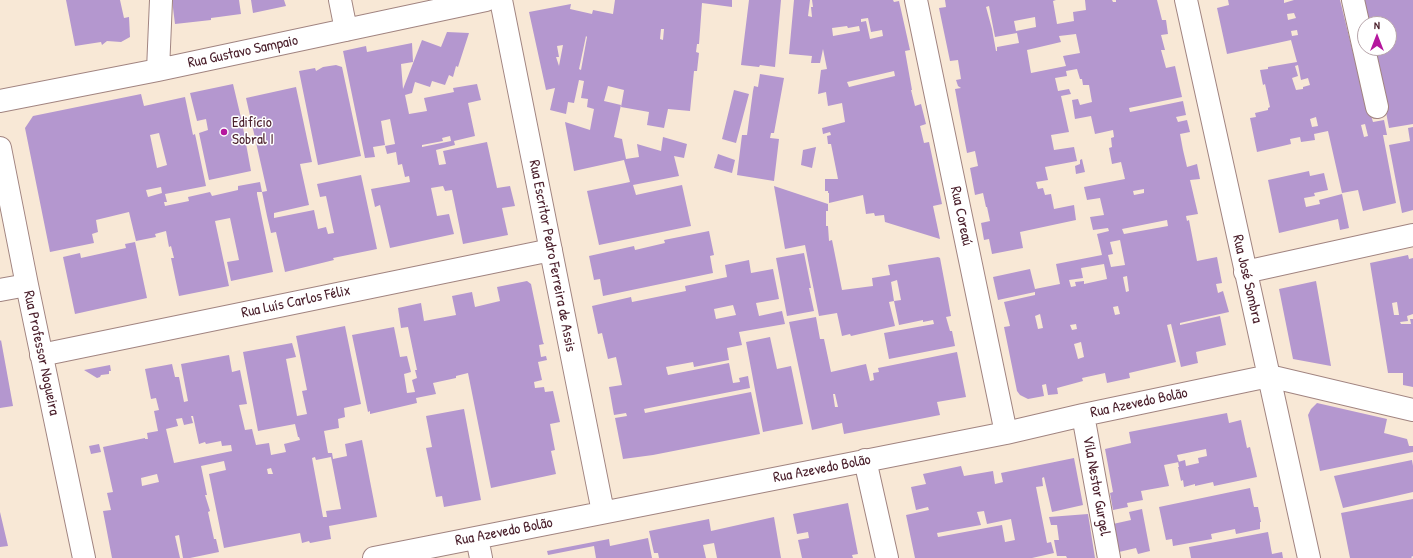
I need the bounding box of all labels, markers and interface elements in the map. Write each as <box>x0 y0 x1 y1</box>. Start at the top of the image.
north arrow <box>1357 16 1397 56</box>
text: N <box>1374 18 1380 32</box>
street label: Rua Gustavo Sampaio <box>186 32 300 72</box>
place label: Edifício Sobral I <box>232 114 274 149</box>
marker: Edifício Sobral I <box>219 127 229 137</box>
street label: Rua Escritor Pedro Ferreira de Assis <box>525 159 579 353</box>
street label: Rua Coreaú <box>946 185 976 247</box>
street label: Rua José Sombra <box>1228 233 1266 325</box>
street label: Rua Luís Carlos Félix <box>240 282 352 322</box>
street label: Rua Professor Nogueira <box>19 289 63 417</box>
street label: Rua Azevedo Bolão <box>1089 384 1189 422</box>
street label: Vila Nestor Gurgel <box>1078 435 1114 537</box>
street label: Rua Azevedo Bolão <box>772 451 872 487</box>
street label: Rua Azevedo Bolão <box>454 514 554 550</box>

